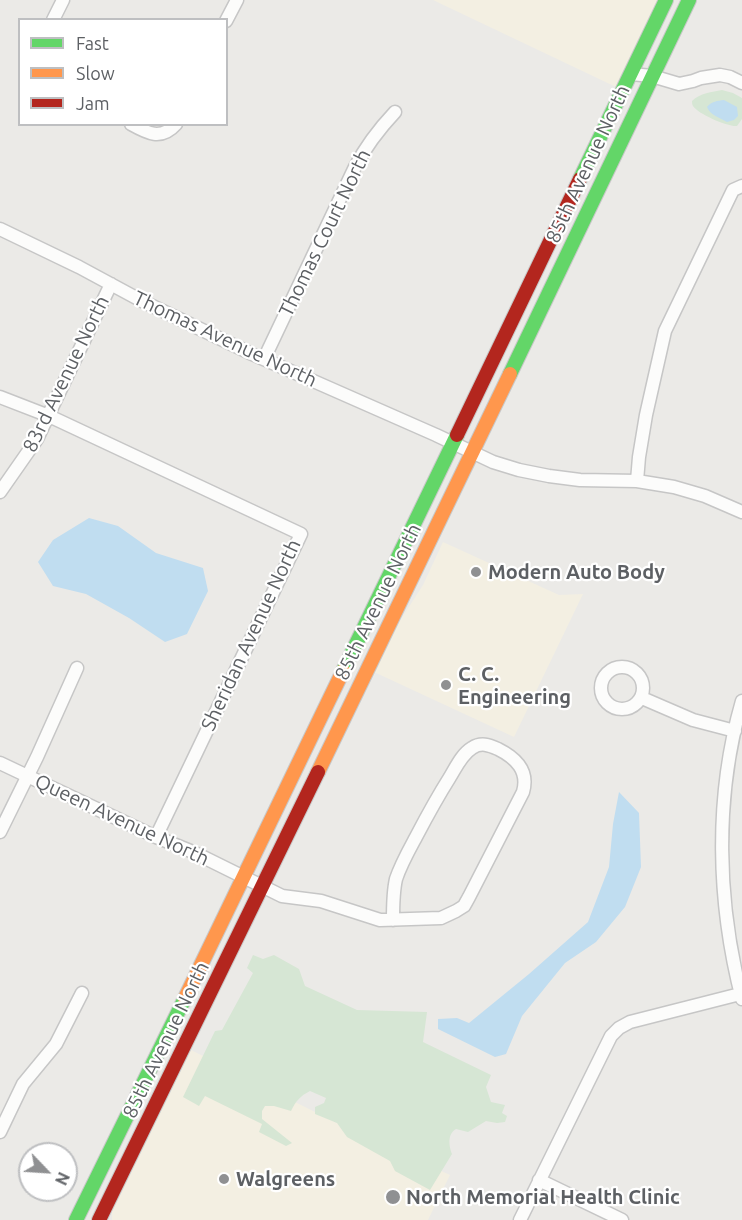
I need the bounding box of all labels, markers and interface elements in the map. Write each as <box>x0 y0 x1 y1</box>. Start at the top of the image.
legend <box>18 18 228 126</box>
text: Fast <box>76 33 109 53</box>
text: Slow <box>76 63 115 83</box>
street label: 85th Avenue North <box>541 81 635 247</box>
text: Jam <box>76 93 110 113</box>
street label: Thomas Court North <box>274 145 376 321</box>
street label: Thomas Avenue North <box>129 286 321 392</box>
street label: 83rd Avenue North <box>18 292 114 456</box>
street label: 85th Avenue North <box>330 520 426 684</box>
street label: Sheridan Avenue North <box>196 536 306 734</box>
place label: Modern Auto Body <box>488 560 665 584</box>
marker: Modern Auto Body <box>469 565 483 579</box>
place label: C. C. Engineering <box>458 662 571 709</box>
marker: C. C. Engineering <box>439 678 453 692</box>
street label: Queen Avenue North <box>31 769 213 871</box>
street label: 85th Avenue North <box>118 958 214 1122</box>
north arrow <box>18 1142 78 1202</box>
place label: Walgreens <box>236 1167 335 1191</box>
text: N <box>52 1170 73 1188</box>
marker: Walgreens <box>217 1172 231 1186</box>
place label: North Memorial Health Clinic <box>406 1185 680 1209</box>
marker: North Memorial Health Clinic <box>384 1188 402 1206</box>

